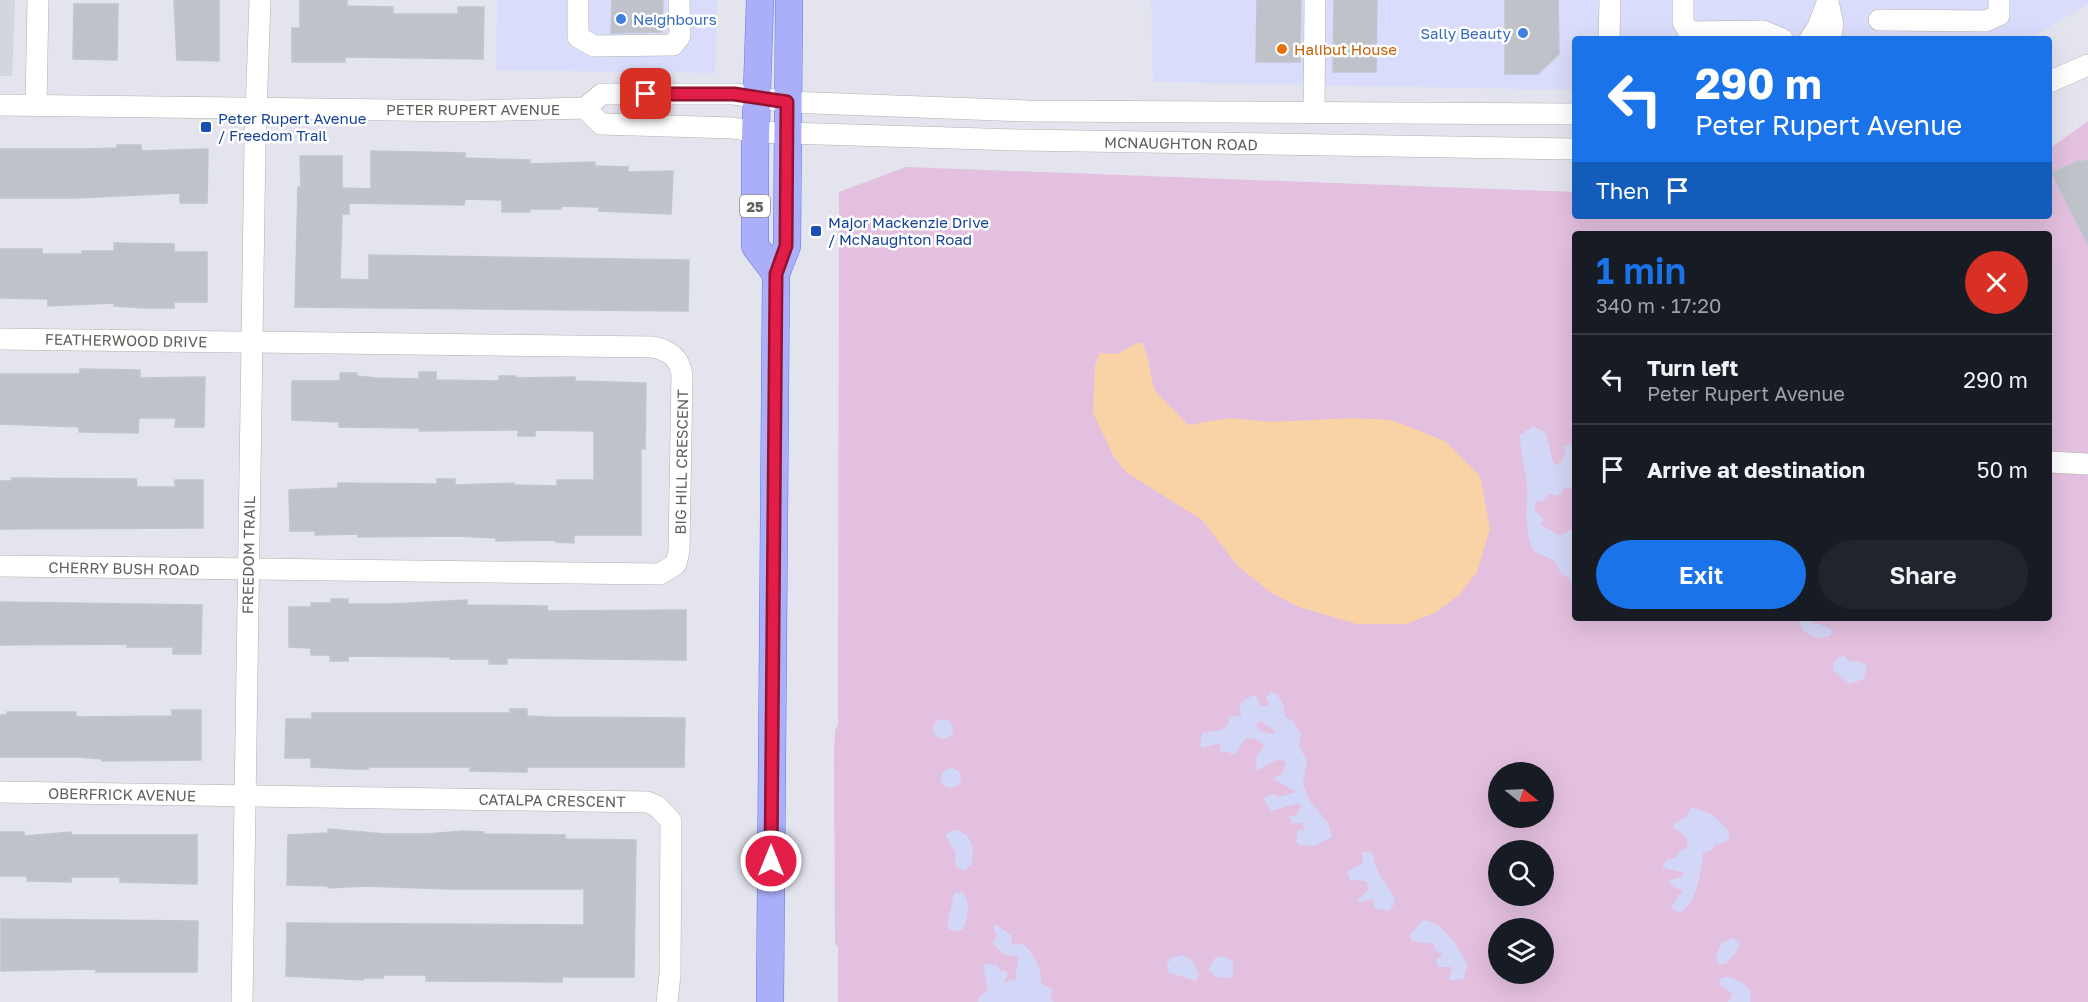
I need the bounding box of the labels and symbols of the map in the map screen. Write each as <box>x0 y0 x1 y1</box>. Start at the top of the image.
place label: Neighbours <box>633 10 717 28</box>
marker: Neighbours <box>614 12 628 26</box>
place label: Sally Beauty <box>1420 24 1512 42</box>
marker: Sally Beauty <box>1516 26 1530 40</box>
place label: Halibut House <box>1294 40 1397 58</box>
marker: Halibut House <box>1275 42 1289 56</box>
pin <box>620 68 671 119</box>
street label: PETER RUPERT AVENUE <box>386 100 560 118</box>
place label: Peter Rupert Avenue / Freedom Trail <box>218 109 367 144</box>
marker: Peter Rupert Avenue / Freedom Trail <box>199 120 213 134</box>
street label: MCNAUGHTON ROAD <box>1104 133 1258 153</box>
road number: 25 <box>740 195 770 217</box>
place label: Major Mackenzie Drive / McNaughton Road <box>828 213 989 248</box>
marker: Major Mackenzie Drive / McNaughton Road <box>809 224 823 238</box>
street label: FEATHERWOOD DRIVE <box>45 330 207 350</box>
street label: BIG HILL CRESCENT <box>671 389 691 535</box>
street label: FREEDOM TRAIL <box>238 495 258 614</box>
street label: CHERRY BUSH ROAD <box>48 558 200 578</box>
north arrow <box>1488 762 1554 828</box>
street label: OBERFRICK AVENUE <box>48 784 196 804</box>
street label: CATALPA CRESCENT <box>478 790 626 810</box>
position arrow <box>739 829 803 893</box>

